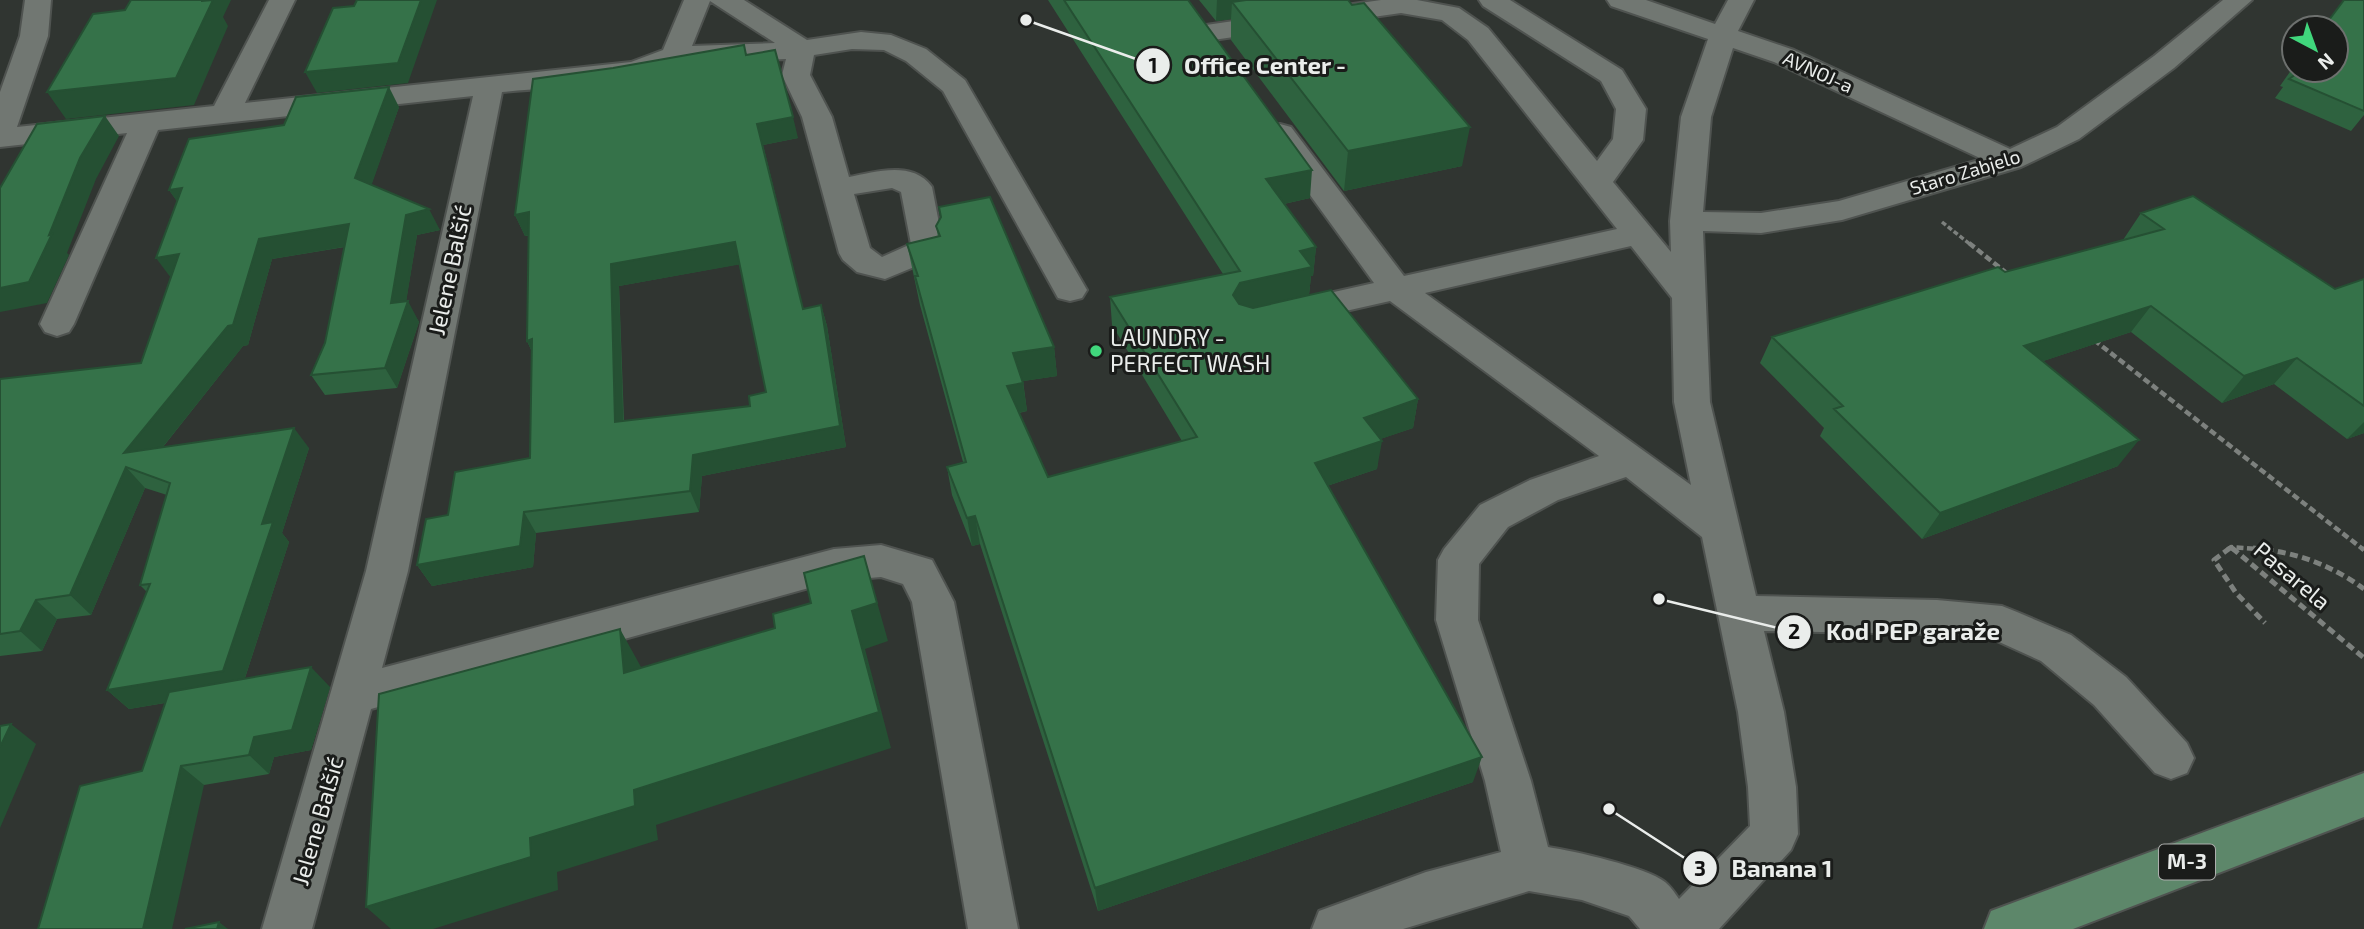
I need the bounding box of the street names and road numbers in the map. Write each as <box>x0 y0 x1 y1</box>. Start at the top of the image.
street label: AVNOJ-a <box>1780 46 1857 97</box>
street label: Staro Zabjelo <box>1907 144 2023 199</box>
street label: Jelene Balšić <box>422 202 476 338</box>
street label: Pasarela <box>2249 535 2337 615</box>
street label: Jelene Balšić <box>285 753 349 888</box>
road number: M-3 <box>2159 844 2215 880</box>

